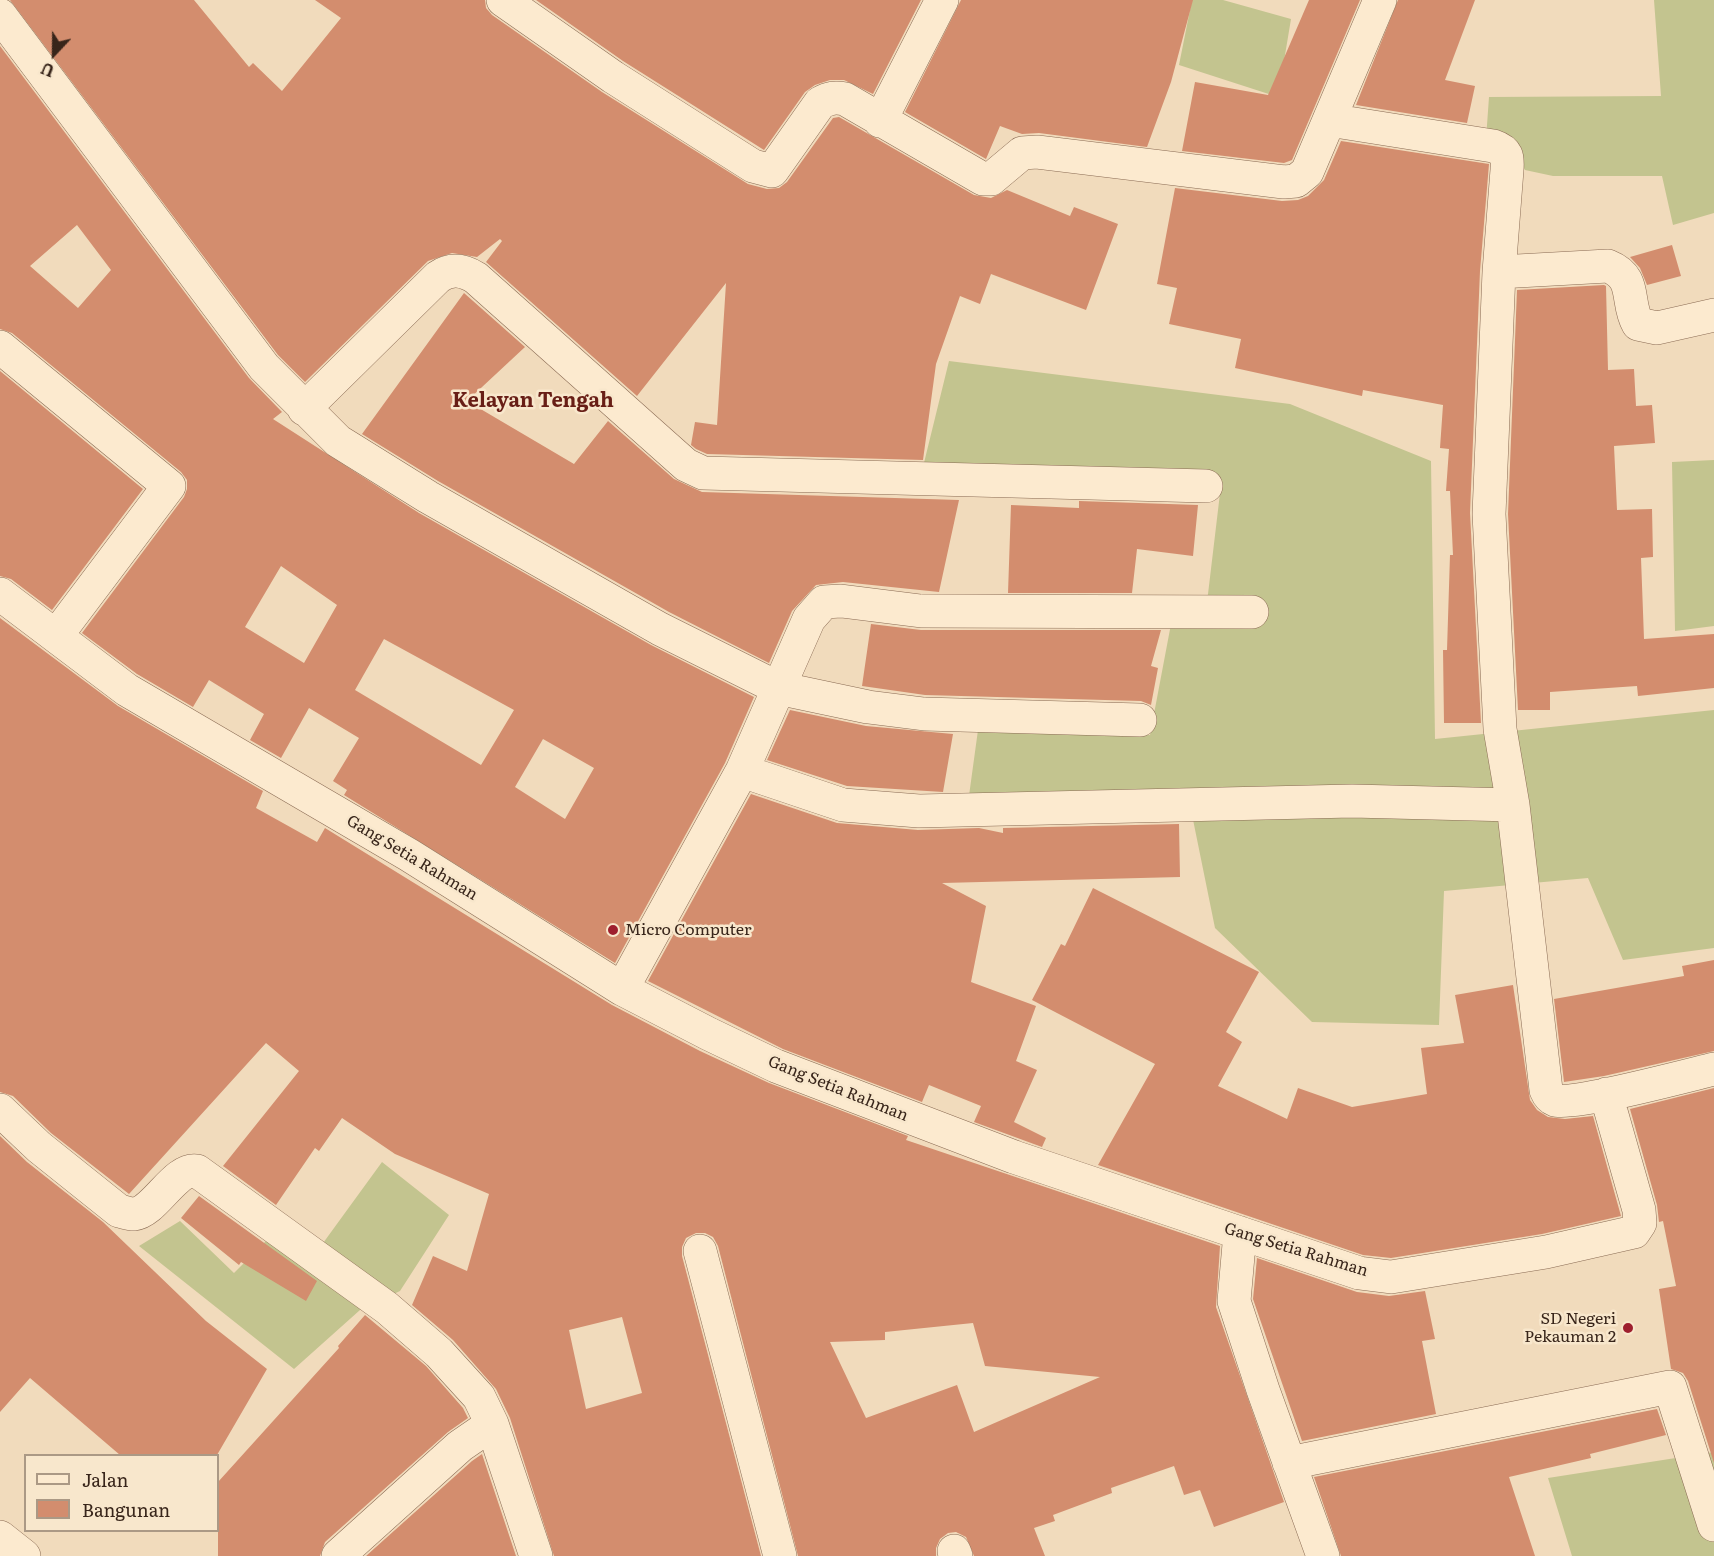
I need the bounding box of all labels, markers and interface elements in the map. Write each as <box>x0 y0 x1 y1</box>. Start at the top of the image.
north arrow <box>24 24 84 84</box>
text: U <box>37 57 58 84</box>
district label: Kelayan Tengah <box>452 389 614 413</box>
street label: Gang Setia Rahman <box>343 811 481 905</box>
place label: Micro Computer <box>625 920 752 940</box>
marker: Micro Computer <box>606 923 620 937</box>
street label: Gang Setia Rahman <box>765 1052 911 1126</box>
street label: Gang Setia Rahman <box>1222 1219 1370 1281</box>
place label: SD Negeri Pekauman 2 <box>1524 1309 1616 1347</box>
marker: SD Negeri Pekauman 2 <box>1621 1321 1635 1335</box>
legend <box>24 1454 219 1532</box>
text: Jalan <box>82 1466 128 1493</box>
text: Bangunan <box>82 1496 170 1523</box>

